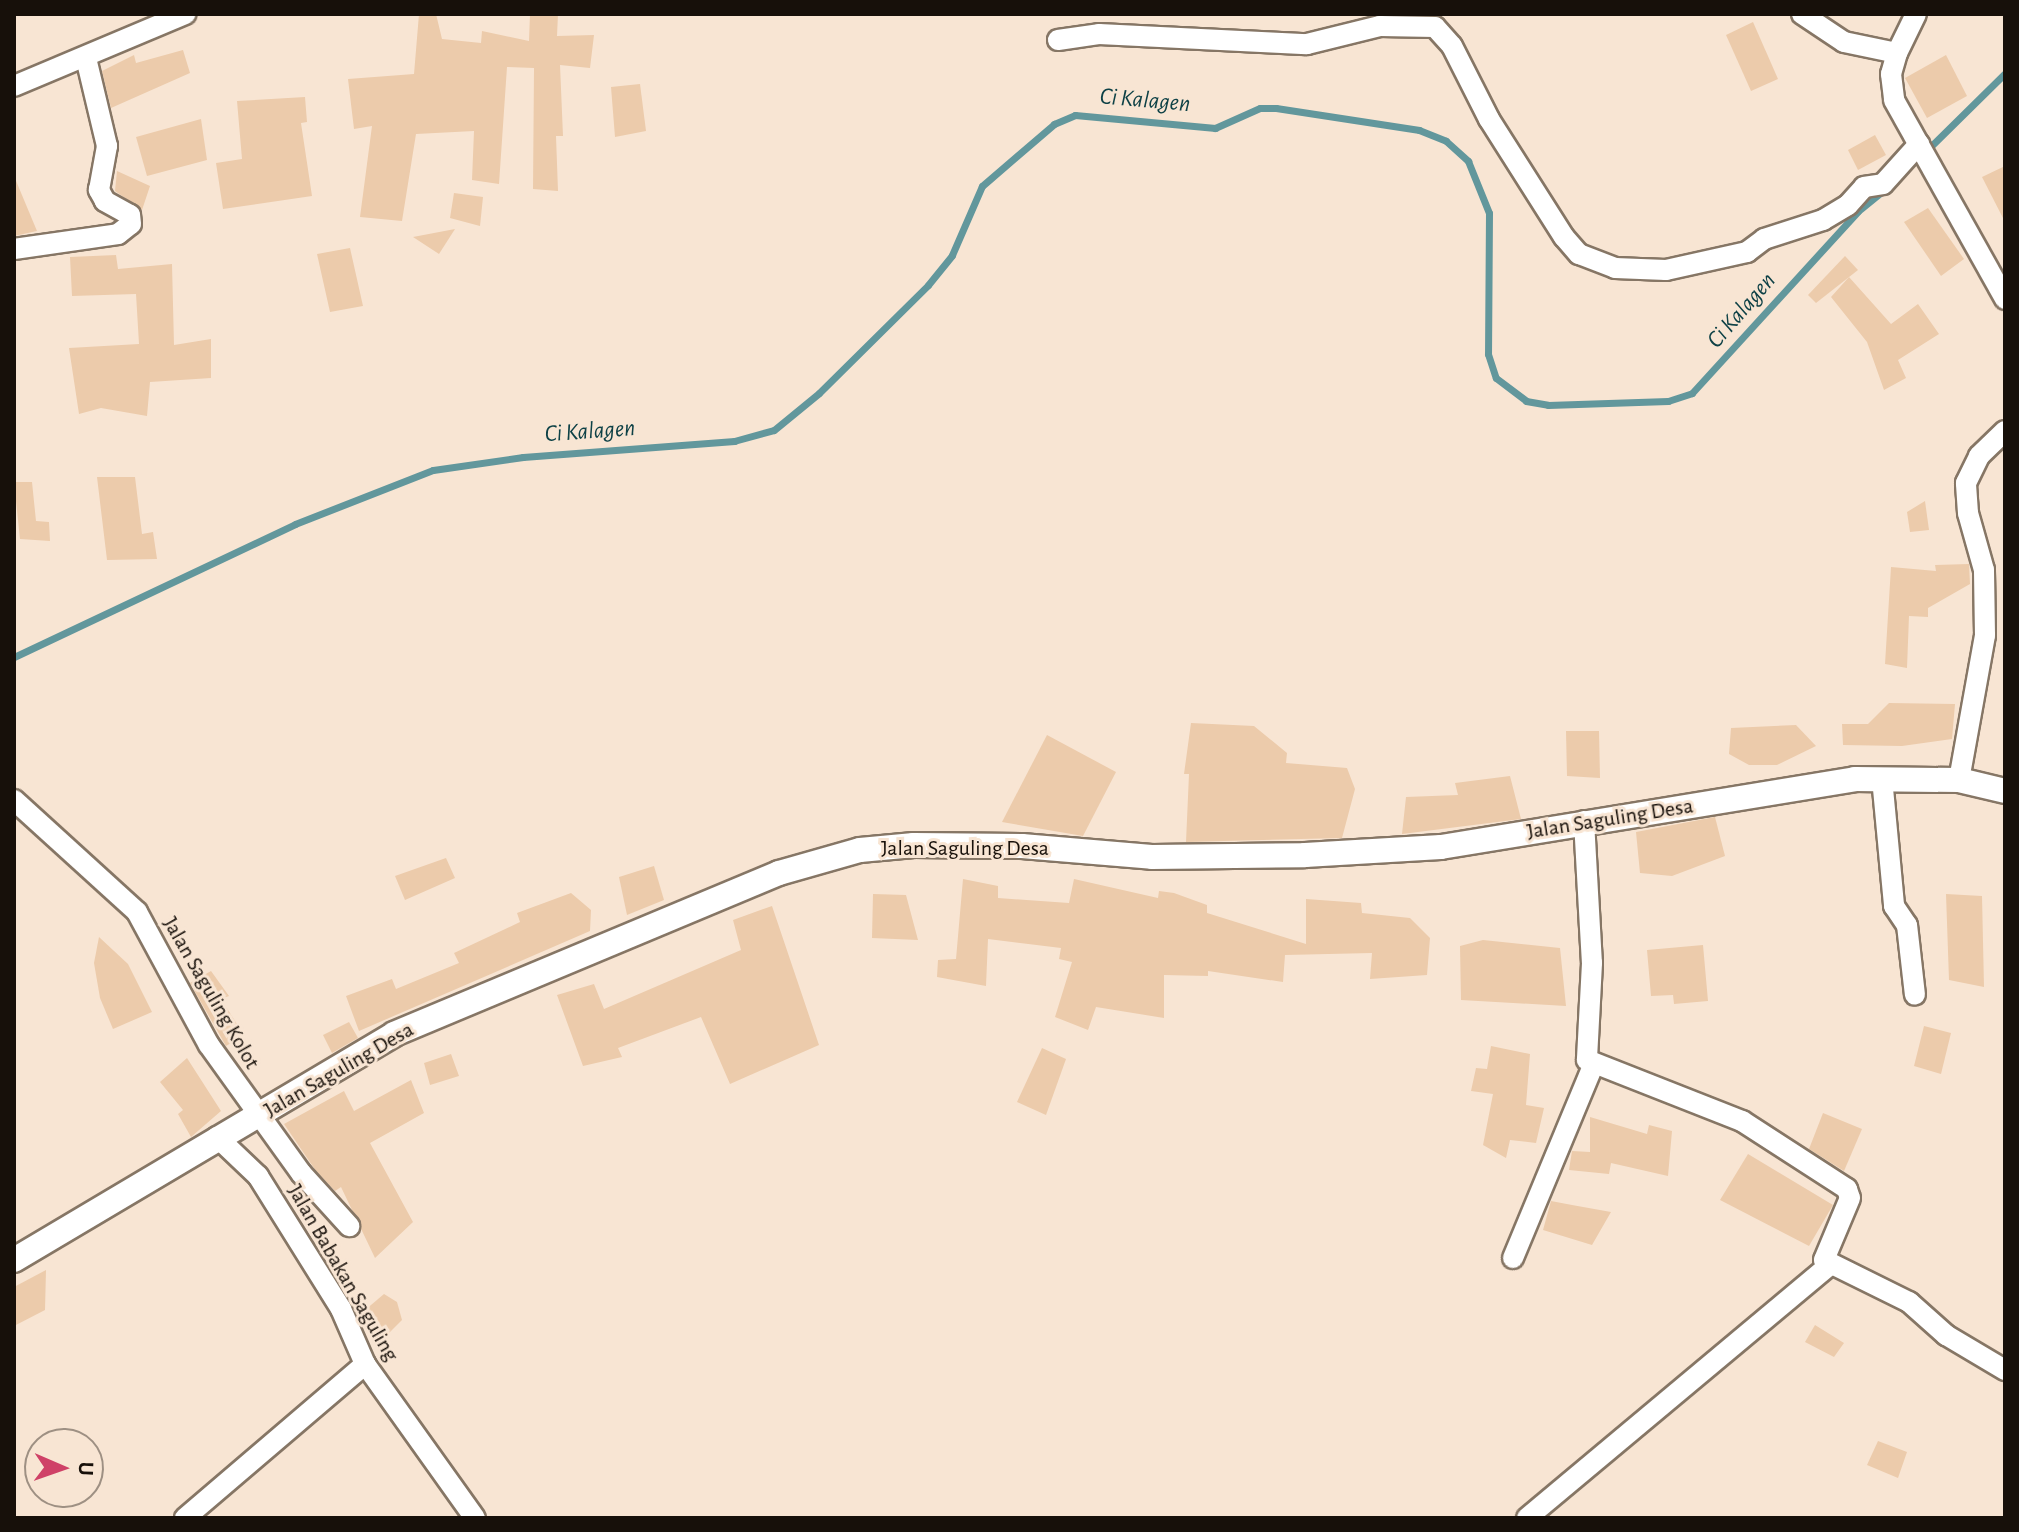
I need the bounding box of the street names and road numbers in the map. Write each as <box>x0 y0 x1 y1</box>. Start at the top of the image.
street label: Jalan Saguling Desa <box>1525 793 1695 845</box>
street label: Jalan Saguling Desa <box>881 836 1049 862</box>
street label: Jalan Saguling Kolot <box>157 912 265 1074</box>
street label: Jalan Saguling Desa <box>260 1017 418 1123</box>
street label: Jalan Babakan Saguling <box>282 1180 404 1366</box>

